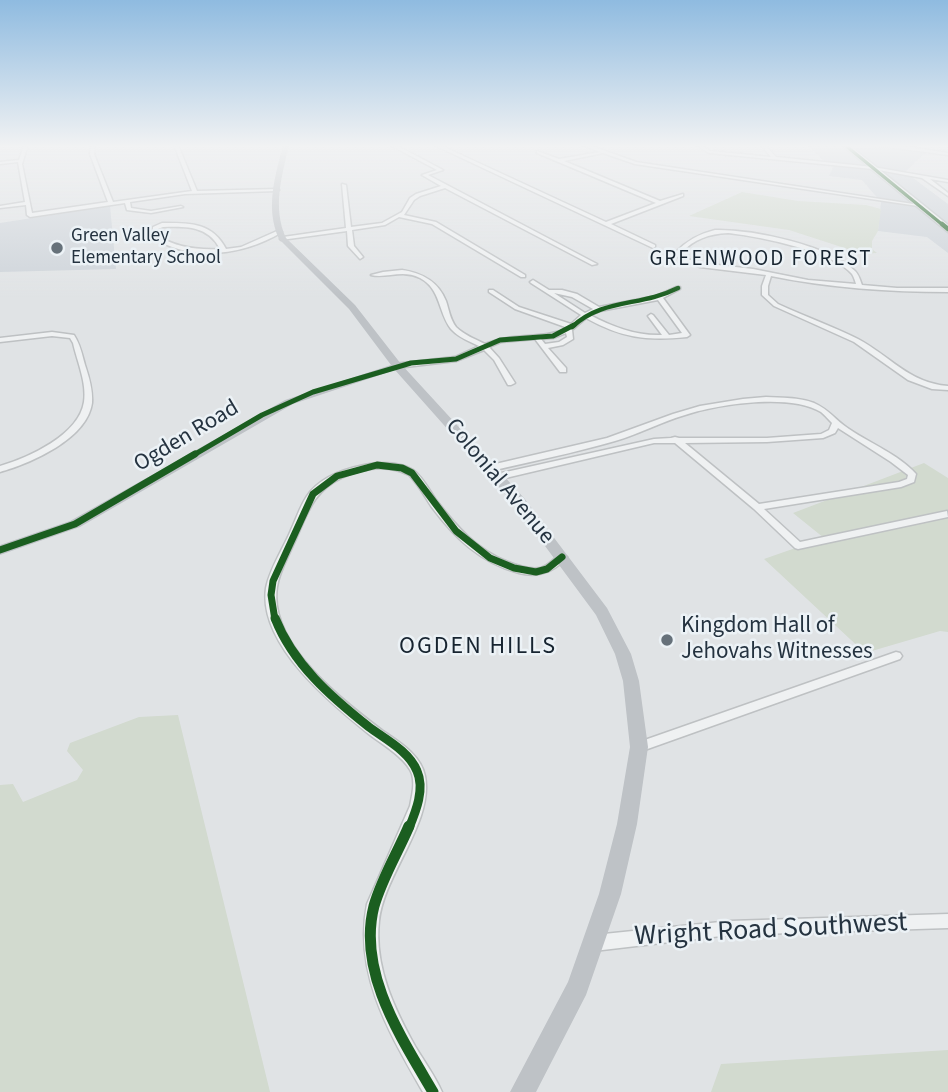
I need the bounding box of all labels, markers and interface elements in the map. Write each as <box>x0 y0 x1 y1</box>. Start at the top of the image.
place label: Green Valley Elementary School <box>71 226 221 270</box>
marker: Green Valley Elementary School <box>49 240 65 256</box>
district label: GREENWOOD FOREST <box>651 247 871 273</box>
street label: Ogden Road <box>130 395 244 479</box>
street label: Colonial Avenue <box>439 414 559 550</box>
place label: Kingdom Hall of Jehovahs Witnesses <box>681 613 873 667</box>
marker: Kingdom Hall of Jehovahs Witnesses <box>659 632 675 648</box>
district label: OGDEN HILLS <box>400 634 556 662</box>
street label: Wright Road Southwest <box>634 907 908 955</box>

